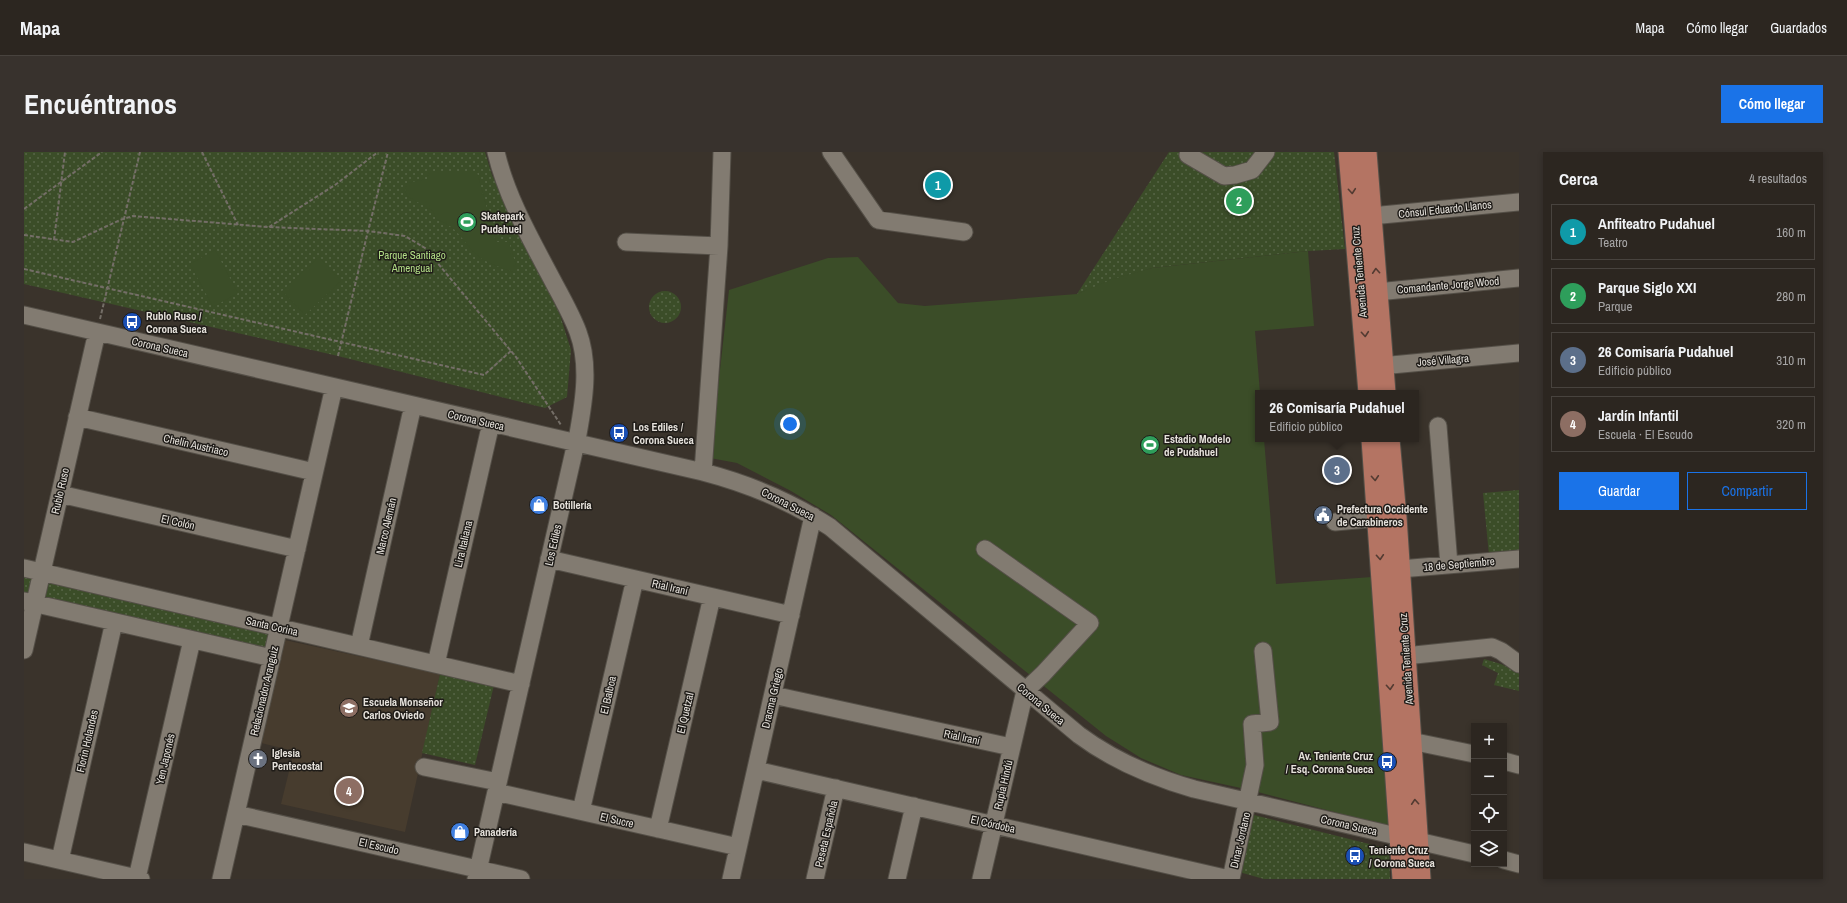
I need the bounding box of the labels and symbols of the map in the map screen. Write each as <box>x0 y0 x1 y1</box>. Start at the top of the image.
pin: 1 <box>925 170 951 200</box>
pin: 2 <box>1226 186 1252 216</box>
one-way arrow <box>1348 188 1357 194</box>
street label: Cónsul Eduardo Llanos <box>1398 197 1493 221</box>
place label: Skatepark Pudahuel <box>481 209 525 236</box>
sports icon: Skatepark Pudahuel <box>456 211 478 233</box>
street label: Avenida Teniente Cruz <box>1348 225 1370 319</box>
park label: Parque Santiago Amengual <box>378 248 446 275</box>
one-way arrow <box>1371 268 1380 274</box>
street label: Comandante Jorge Wood <box>1396 274 1500 296</box>
place label: Rublo Ruso / Corona Sueca <box>146 309 207 336</box>
bus stop icon: Rublo Ruso / Corona Sueca <box>121 311 143 333</box>
one-way arrow <box>1360 331 1369 337</box>
street label: Corona Sueca <box>130 334 190 360</box>
street label: José Villagra <box>1416 351 1470 369</box>
street label: Corona Sueca <box>446 407 506 433</box>
your location <box>780 414 800 434</box>
place label: Los Ediles / Corona Sueca <box>633 420 694 447</box>
bus stop icon: Los Ediles / Corona Sueca <box>608 422 630 444</box>
street label: Chelín Austriaco <box>162 431 230 459</box>
place label: Estadio Modelo de Pudahuel <box>1164 432 1231 459</box>
sports icon: Estadio Modelo de Pudahuel <box>1139 434 1161 456</box>
pin: 3 <box>1324 455 1350 485</box>
street label: Rublo Ruso <box>48 466 72 516</box>
one-way arrow <box>1370 475 1379 481</box>
street label: Corona Sueca <box>759 485 817 523</box>
shop icon: Botillería <box>528 494 550 516</box>
street label: Marco Alemán <box>373 496 399 556</box>
place label: Botillería <box>553 498 592 512</box>
place label: Prefectura Occidente de Carabineros <box>1337 502 1428 529</box>
public building icon: Prefectura Occidente de Carabineros <box>1312 504 1334 526</box>
street label: El Colón <box>160 511 196 533</box>
street label: Lira Italiana <box>451 519 475 569</box>
street label: Los Ediles <box>541 522 565 567</box>
one-way arrow <box>1376 554 1385 560</box>
street label: 18 de Septiembre <box>1423 554 1495 574</box>
street label: Rial Iraní <box>651 576 690 598</box>
street label: Avenida Teniente Cruz <box>1396 612 1416 706</box>
street label: Santa Corina <box>245 613 299 639</box>
street label: Relacionador Aranguiz <box>247 644 281 737</box>
street label: Dracma Griego <box>758 666 786 730</box>
street label: El Balboa <box>597 675 619 715</box>
street label: Corona Sueca <box>1014 680 1068 728</box>
one-way arrow <box>1385 684 1394 690</box>
street label: El Quetzal <box>673 691 697 735</box>
place label: Escuela Monseñor Carlos Oviedo <box>363 695 443 722</box>
school or university icon: Escuela Monseñor Carlos Oviedo <box>338 697 360 719</box>
street label: Florin Holandes <box>73 708 101 774</box>
street label: Rial Iraní <box>943 726 982 748</box>
street label: Yen Japonés <box>152 732 178 786</box>
place label: Iglesia Pentecostal <box>272 746 323 773</box>
church icon: Iglesia Pentecostal <box>247 748 269 770</box>
place label: Av. Teniente Cruz / Esq. Corona Sueca <box>1286 749 1373 776</box>
bus stop icon: Av. Teniente Cruz / Esq. Corona Sueca <box>1376 751 1398 773</box>
street label: Rupia Hindú <box>990 759 1016 811</box>
pin: 4 <box>336 776 362 806</box>
street label: Peseta Española <box>812 799 840 869</box>
one-way arrow <box>1411 799 1420 805</box>
street label: El Sucre <box>599 809 635 831</box>
street label: Dinar Jordano <box>1227 811 1253 869</box>
street label: El Córdoba <box>969 812 1017 836</box>
street label: Corona Sueca <box>1319 812 1379 838</box>
shop icon: Panadería <box>449 821 471 843</box>
place label: Panadería <box>474 825 517 839</box>
street label: El Escudo <box>358 835 400 857</box>
place label: Teniente Cruz / Corona Sueca <box>1369 843 1435 870</box>
bus stop icon: Teniente Cruz / Corona Sueca <box>1344 845 1366 867</box>

